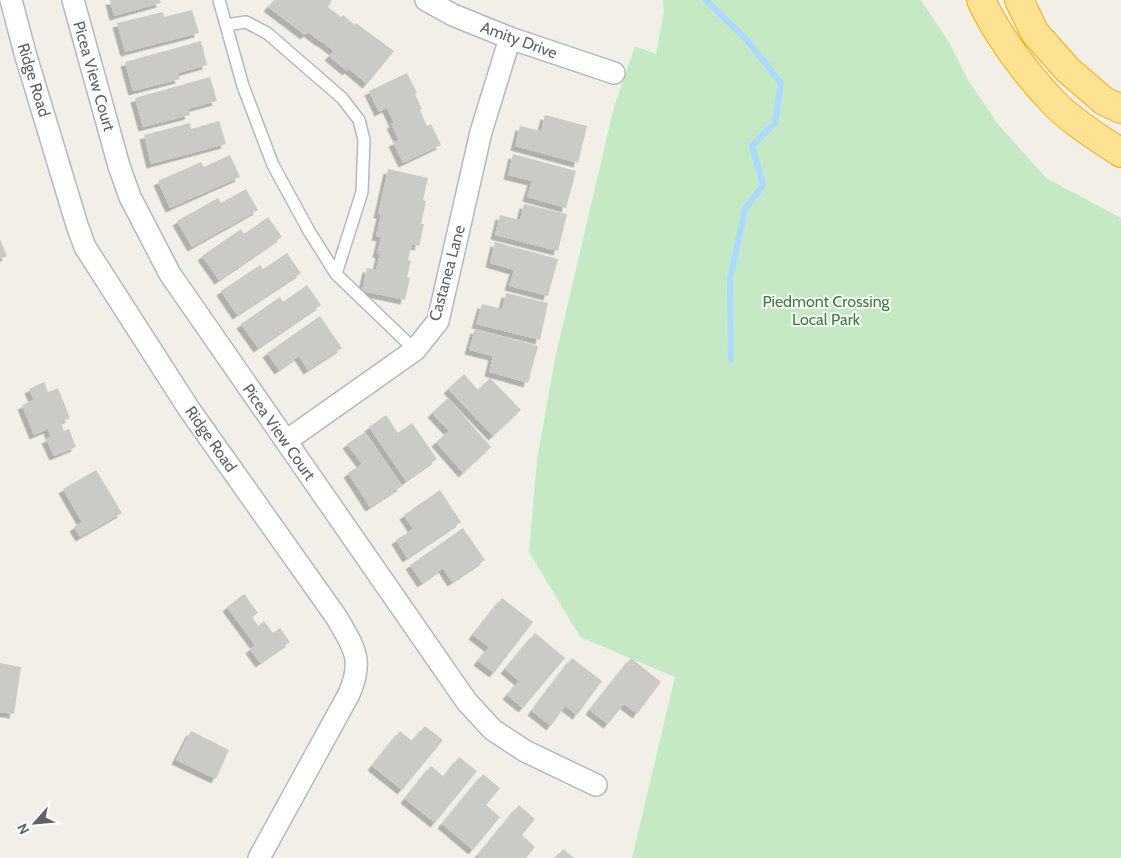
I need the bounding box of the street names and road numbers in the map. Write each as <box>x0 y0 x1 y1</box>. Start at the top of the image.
street label: Amity Drive <box>478 17 560 63</box>
street label: Picea View Court <box>69 19 119 134</box>
street label: Ridge Road <box>14 41 54 119</box>
street label: Castanea Lane <box>425 223 469 323</box>
street label: Picea View Court <box>239 380 320 484</box>
street label: Ridge Road <box>181 402 241 476</box>

